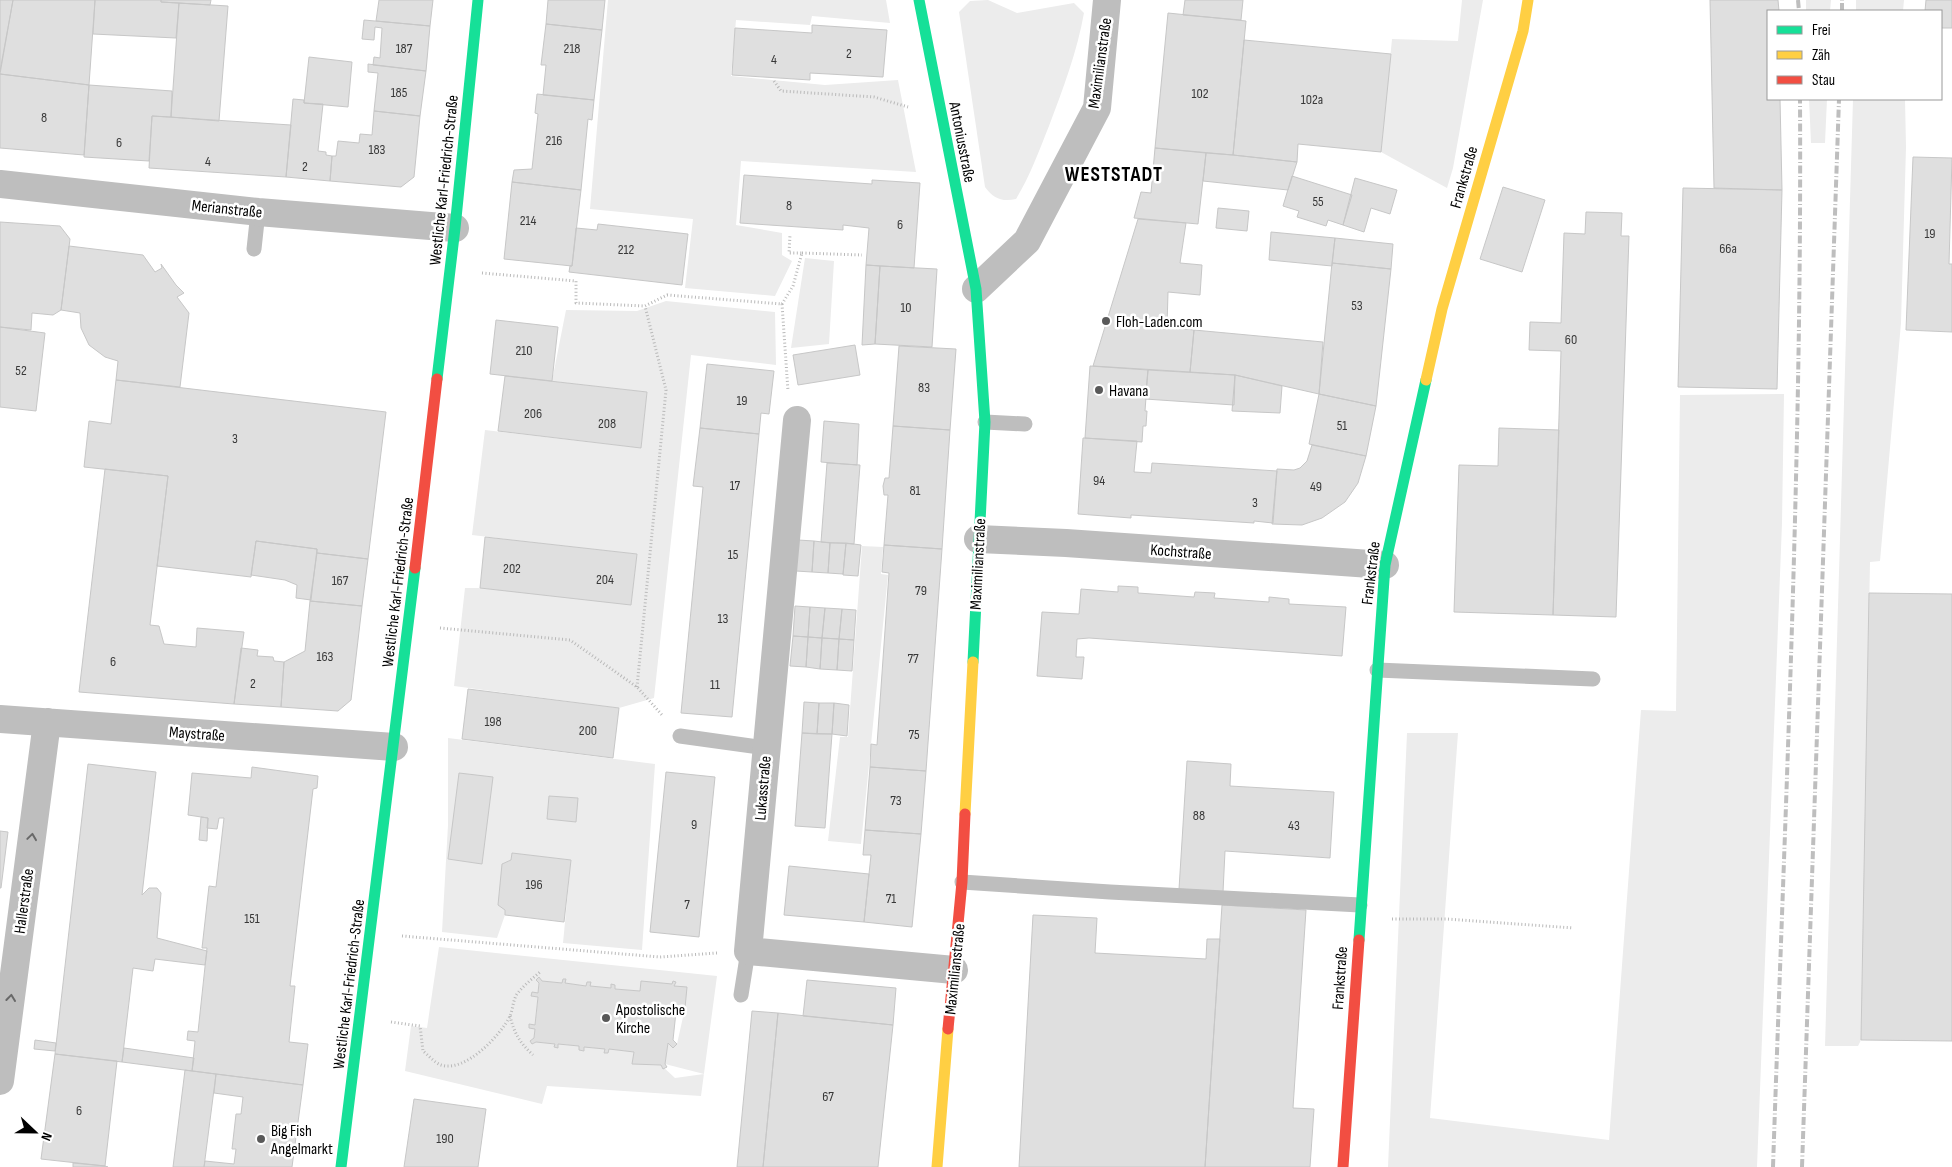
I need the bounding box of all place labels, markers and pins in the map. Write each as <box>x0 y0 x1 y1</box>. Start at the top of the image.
place label: Floh-Laden.com <box>1116 313 1203 332</box>
marker: Floh-Laden.com <box>1100 315 1112 327</box>
place label: Havana <box>1109 382 1148 401</box>
marker: Havana <box>1093 384 1105 396</box>
place label: Apostolische Kirche <box>615 1001 685 1038</box>
marker: Apostolische Kirche <box>600 1012 612 1024</box>
place label: Big Fish Angelmarkt <box>270 1122 333 1159</box>
marker: Big Fish Angelmarkt <box>255 1133 267 1145</box>

